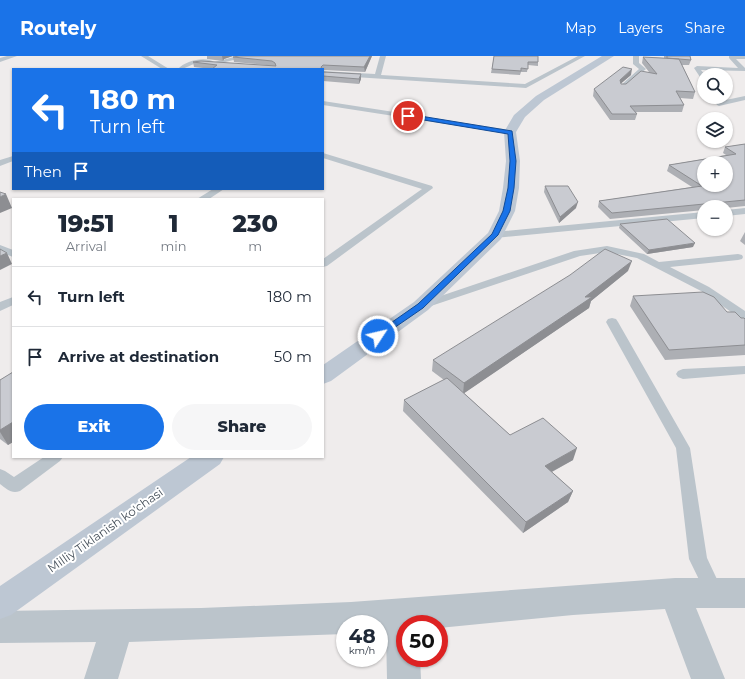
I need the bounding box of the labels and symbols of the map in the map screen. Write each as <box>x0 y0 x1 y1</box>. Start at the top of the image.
pin <box>391 99 425 133</box>
position arrow <box>357 315 399 357</box>
street label: Milliy Tiklanish ko'chasi <box>44 484 166 576</box>
speed limit sign: 50 <box>396 615 448 667</box>

